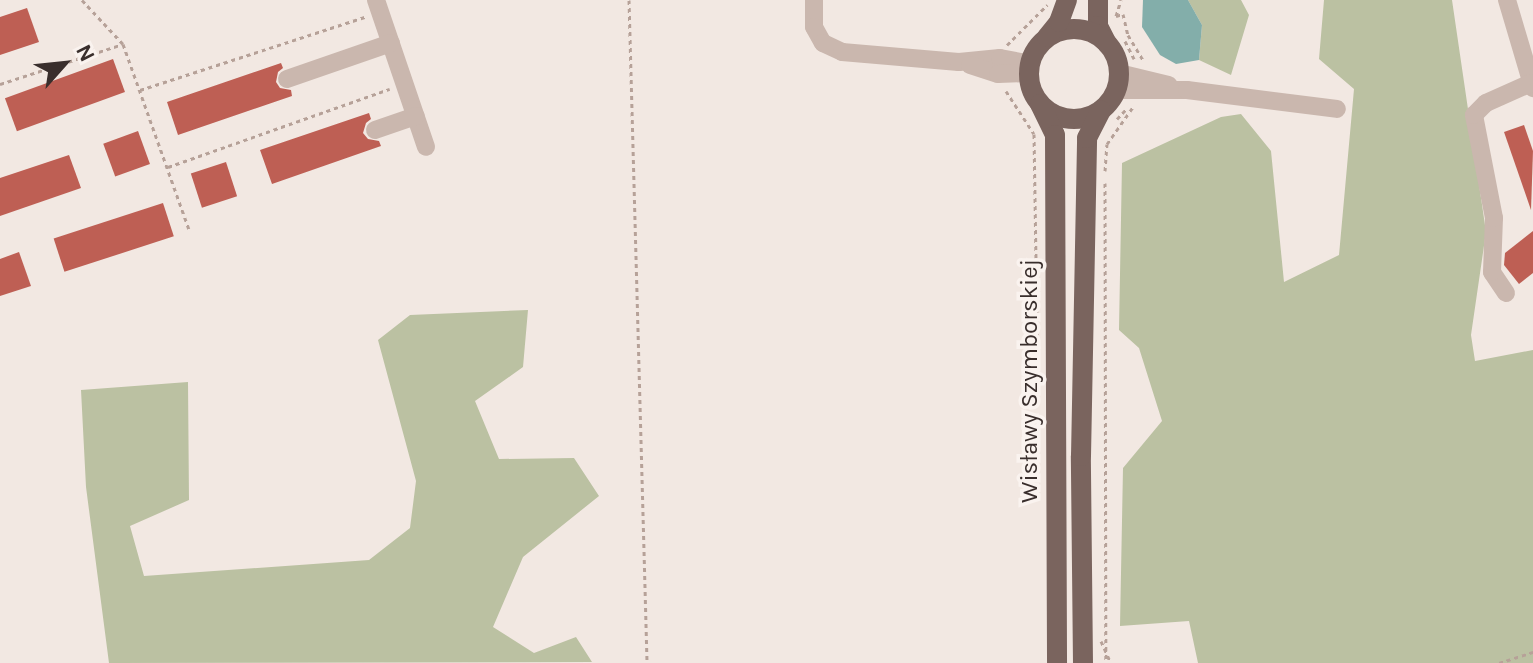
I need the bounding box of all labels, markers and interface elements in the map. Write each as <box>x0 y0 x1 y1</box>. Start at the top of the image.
north arrow <box>24 24 104 104</box>
text: N <box>70 40 101 66</box>
street label: Wisławy Szymborskiej <box>1016 259 1044 503</box>

